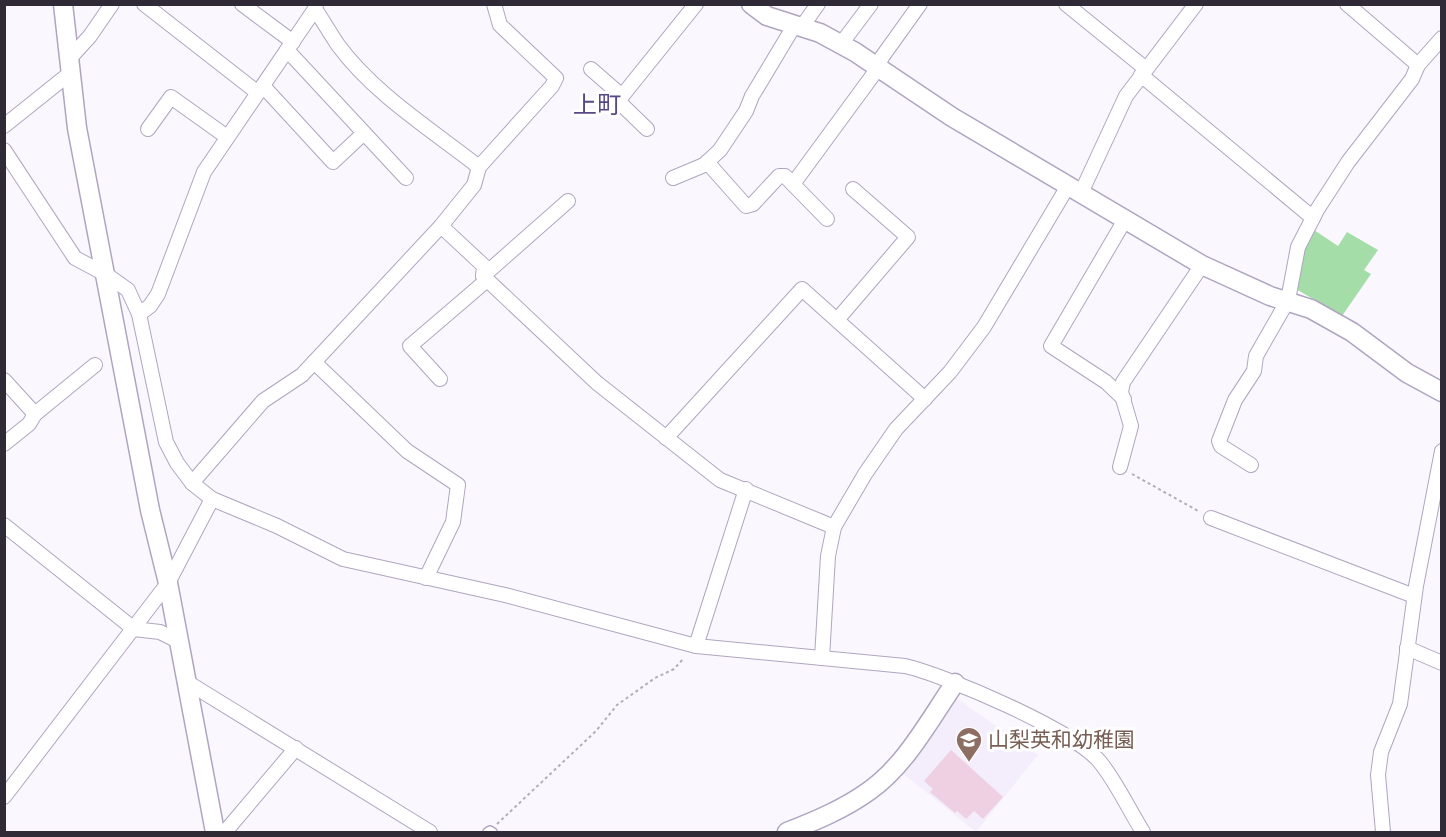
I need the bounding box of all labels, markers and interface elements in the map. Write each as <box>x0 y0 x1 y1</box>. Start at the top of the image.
district label: 上町 <box>573 93 621 118</box>
school or university icon: 山梨英和幼稚園 <box>954 725 984 763</box>
place label: 山梨英和幼稚園 <box>988 729 1135 751</box>

